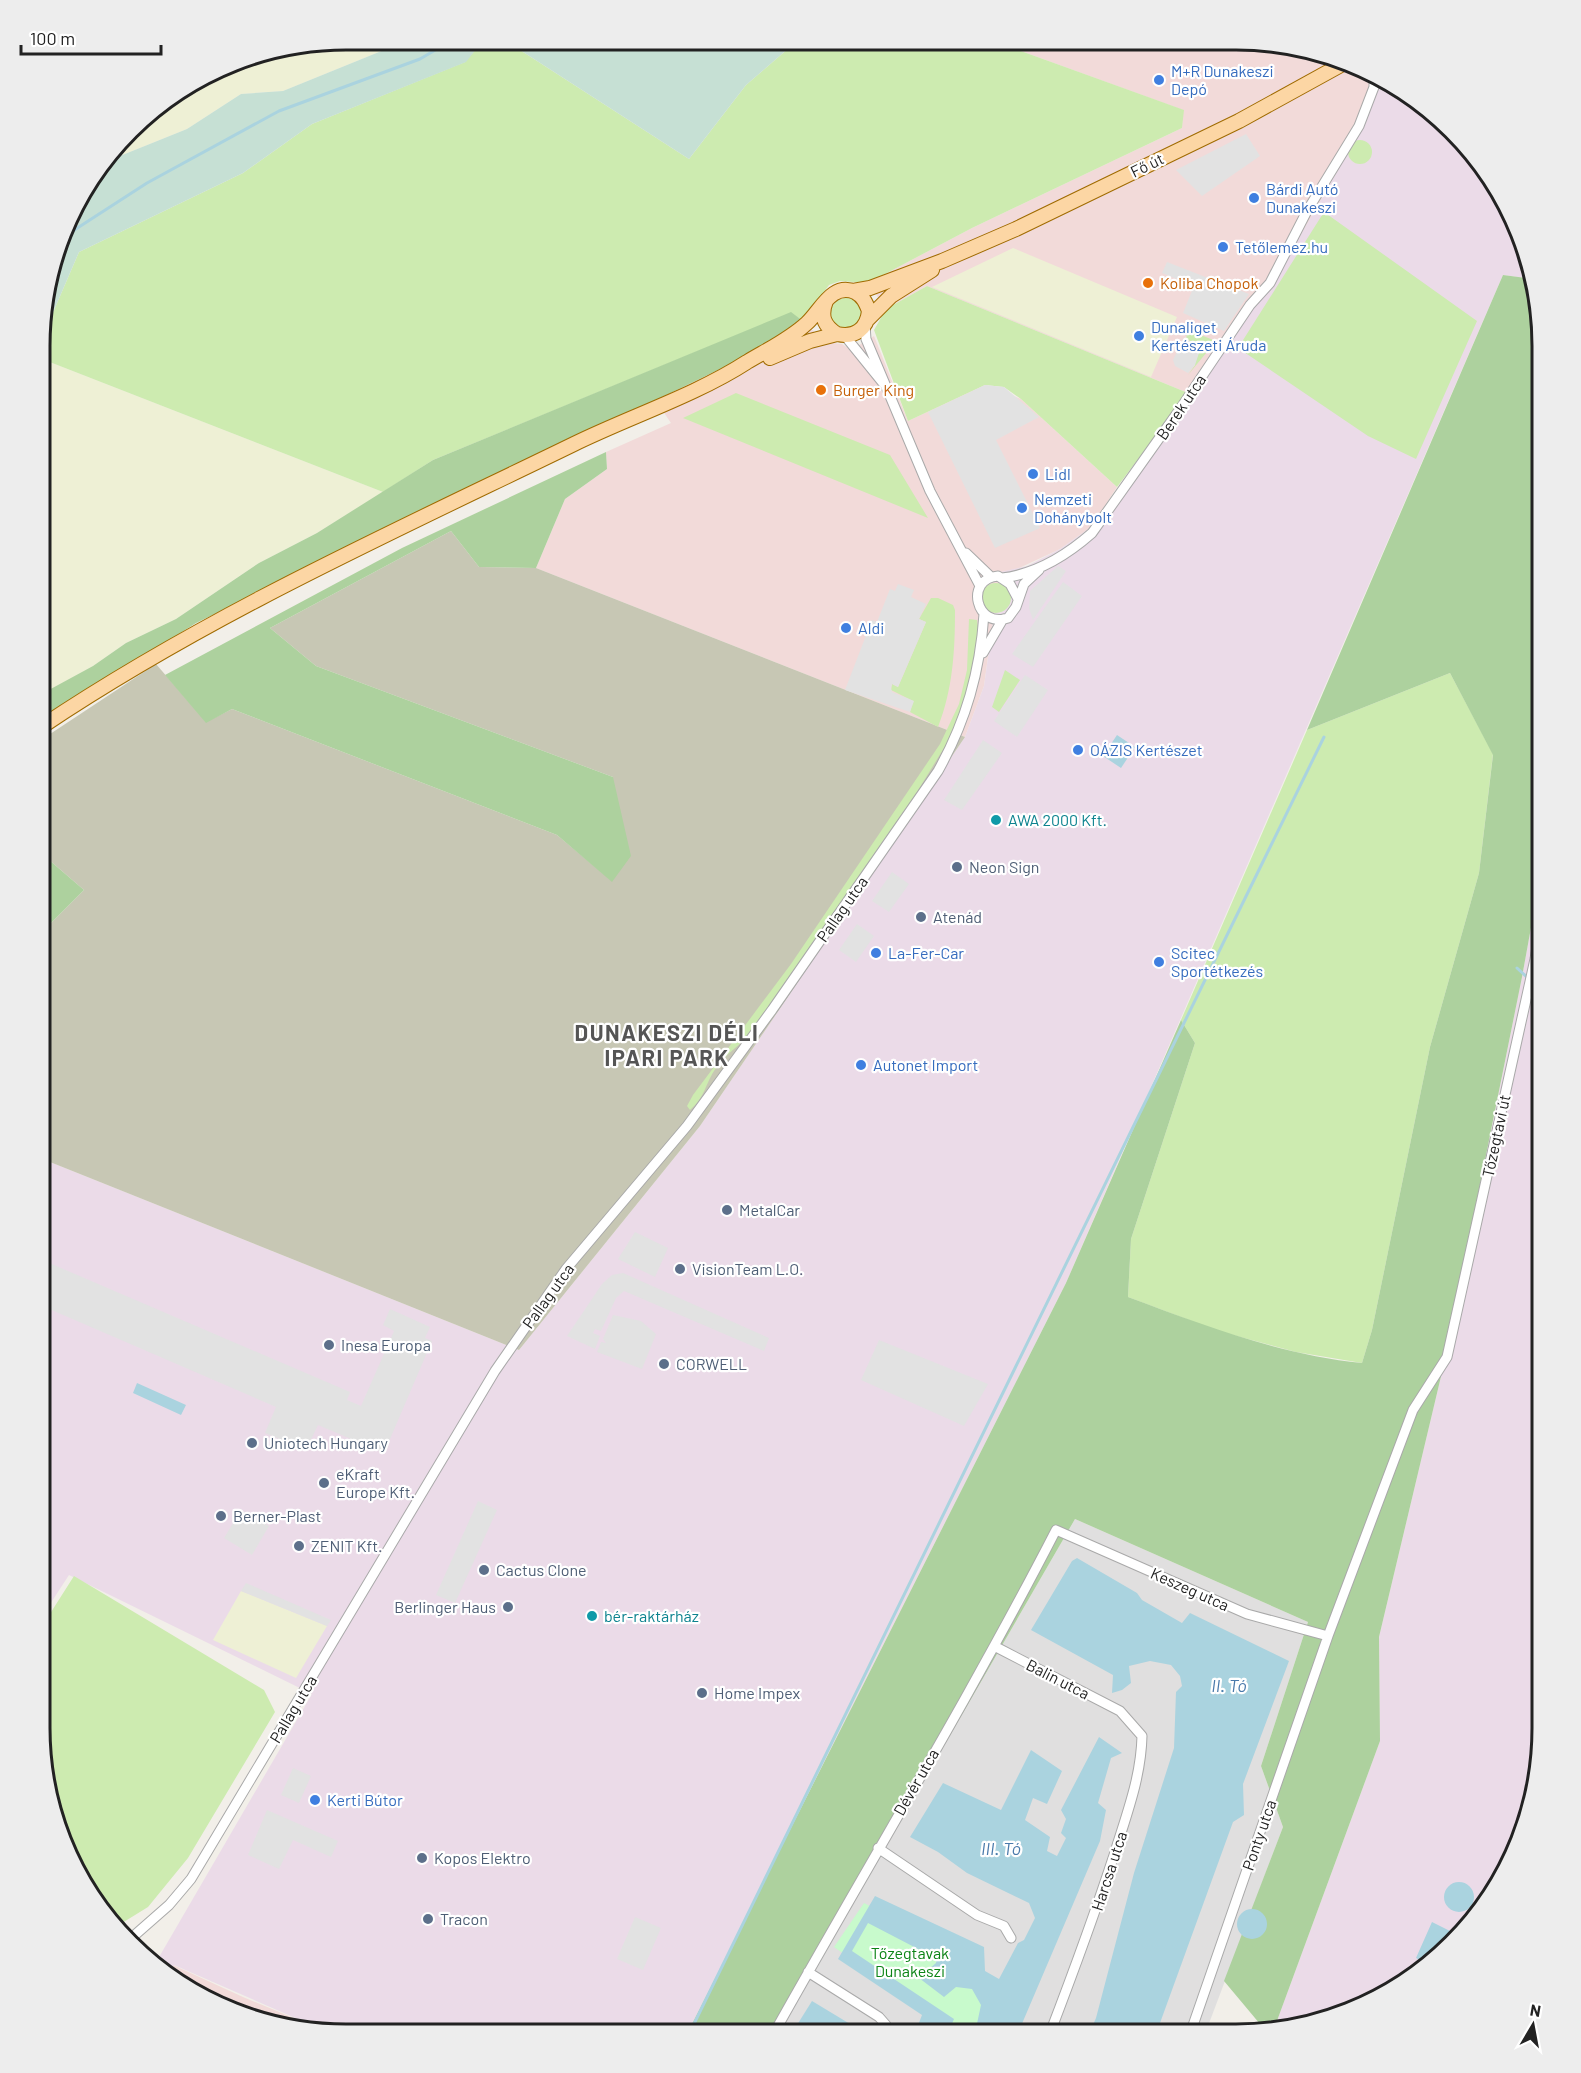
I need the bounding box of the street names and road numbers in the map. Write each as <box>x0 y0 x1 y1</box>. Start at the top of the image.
street label: Fő út <box>1127 148 1167 181</box>
street label: Berek utca <box>1152 370 1209 443</box>
street label: Pallag utca <box>812 872 871 945</box>
street label: Tőzegtavi út <box>1477 1093 1514 1179</box>
street label: Pallag utca <box>518 1260 577 1332</box>
street label: Keszeg utca <box>1148 1563 1232 1614</box>
street label: Balin utca <box>1023 1655 1093 1703</box>
street label: Pallag utca <box>265 1671 320 1746</box>
street label: Dévér utca <box>889 1745 942 1818</box>
street label: Ponty utca <box>1238 1797 1279 1873</box>
street label: Harcsa utca <box>1087 1829 1130 1913</box>

